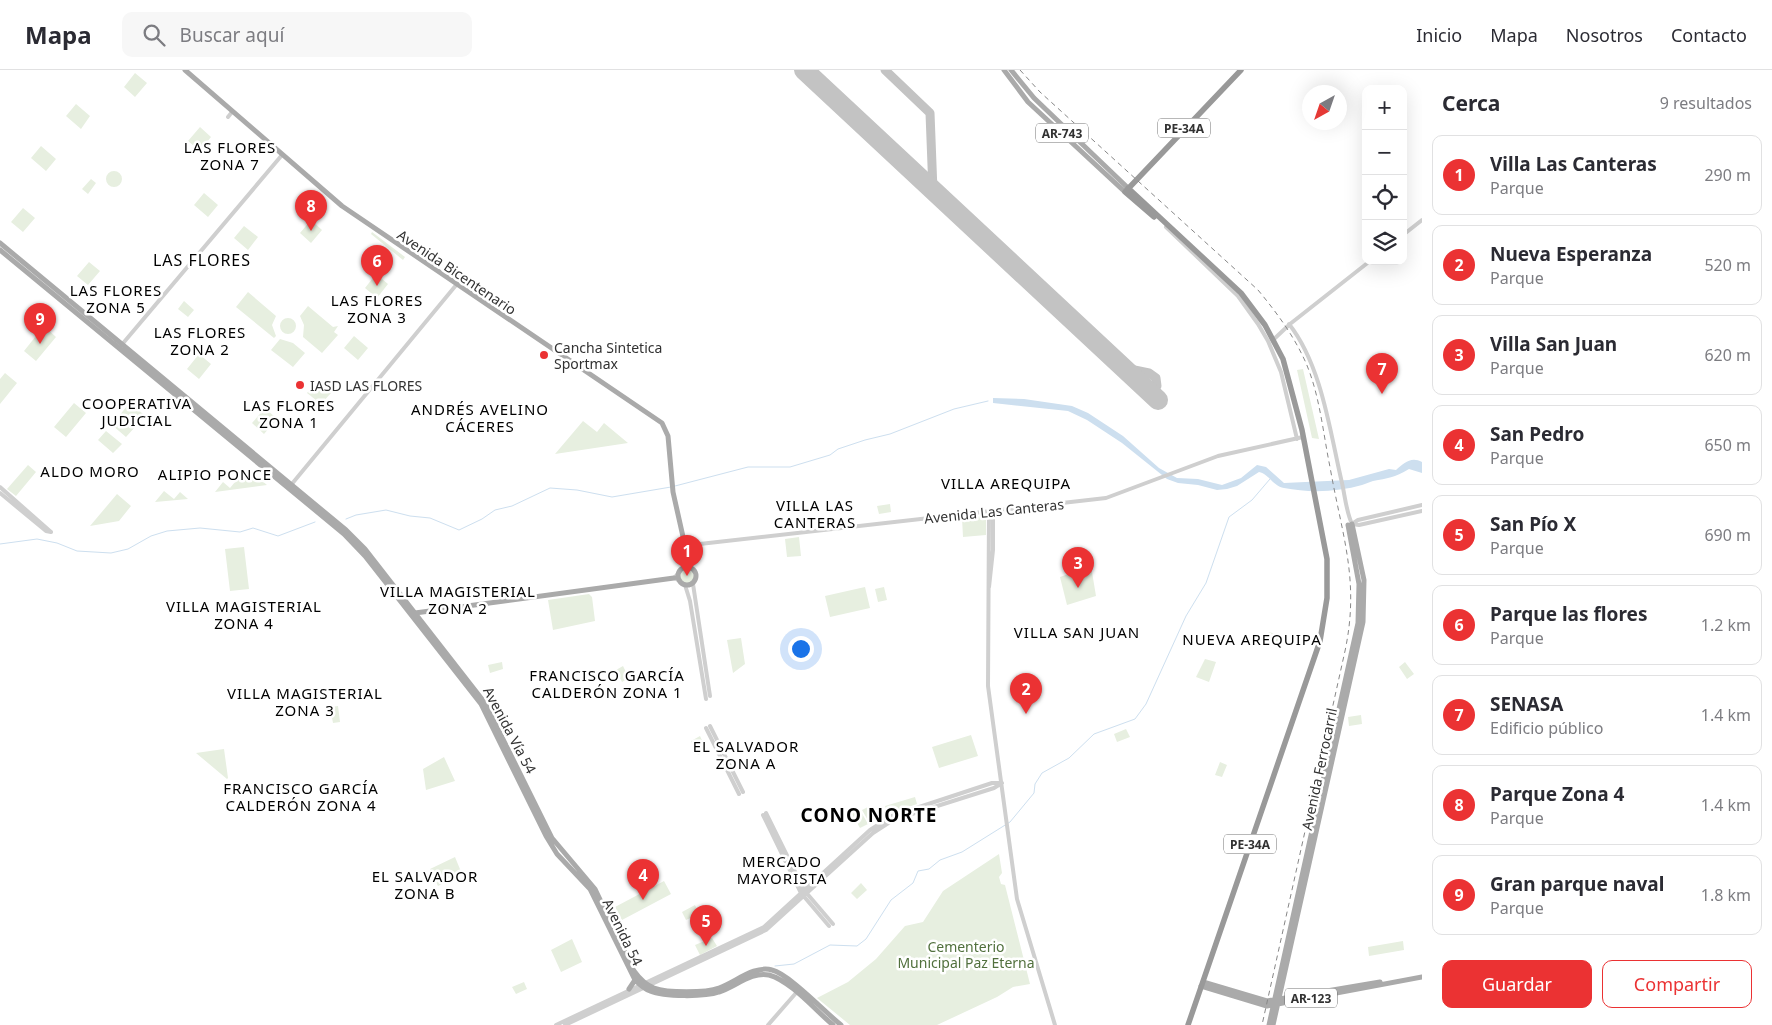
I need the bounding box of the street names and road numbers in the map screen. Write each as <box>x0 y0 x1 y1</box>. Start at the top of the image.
road number: PE-34A <box>1158 118 1210 138</box>
road number: AR-743 <box>1036 124 1088 142</box>
street label: Avenida Bicentenario <box>394 225 520 319</box>
street label: Avenida Las Canteras <box>923 494 1065 528</box>
street label: Avenida Vía 54 <box>479 683 541 777</box>
street label: Avenida Ferrocarril <box>1297 706 1341 832</box>
road number: PE-34A <box>1224 834 1276 854</box>
street label: Avenida 54 <box>599 895 647 969</box>
road number: AR-123 <box>1285 988 1337 1008</box>

